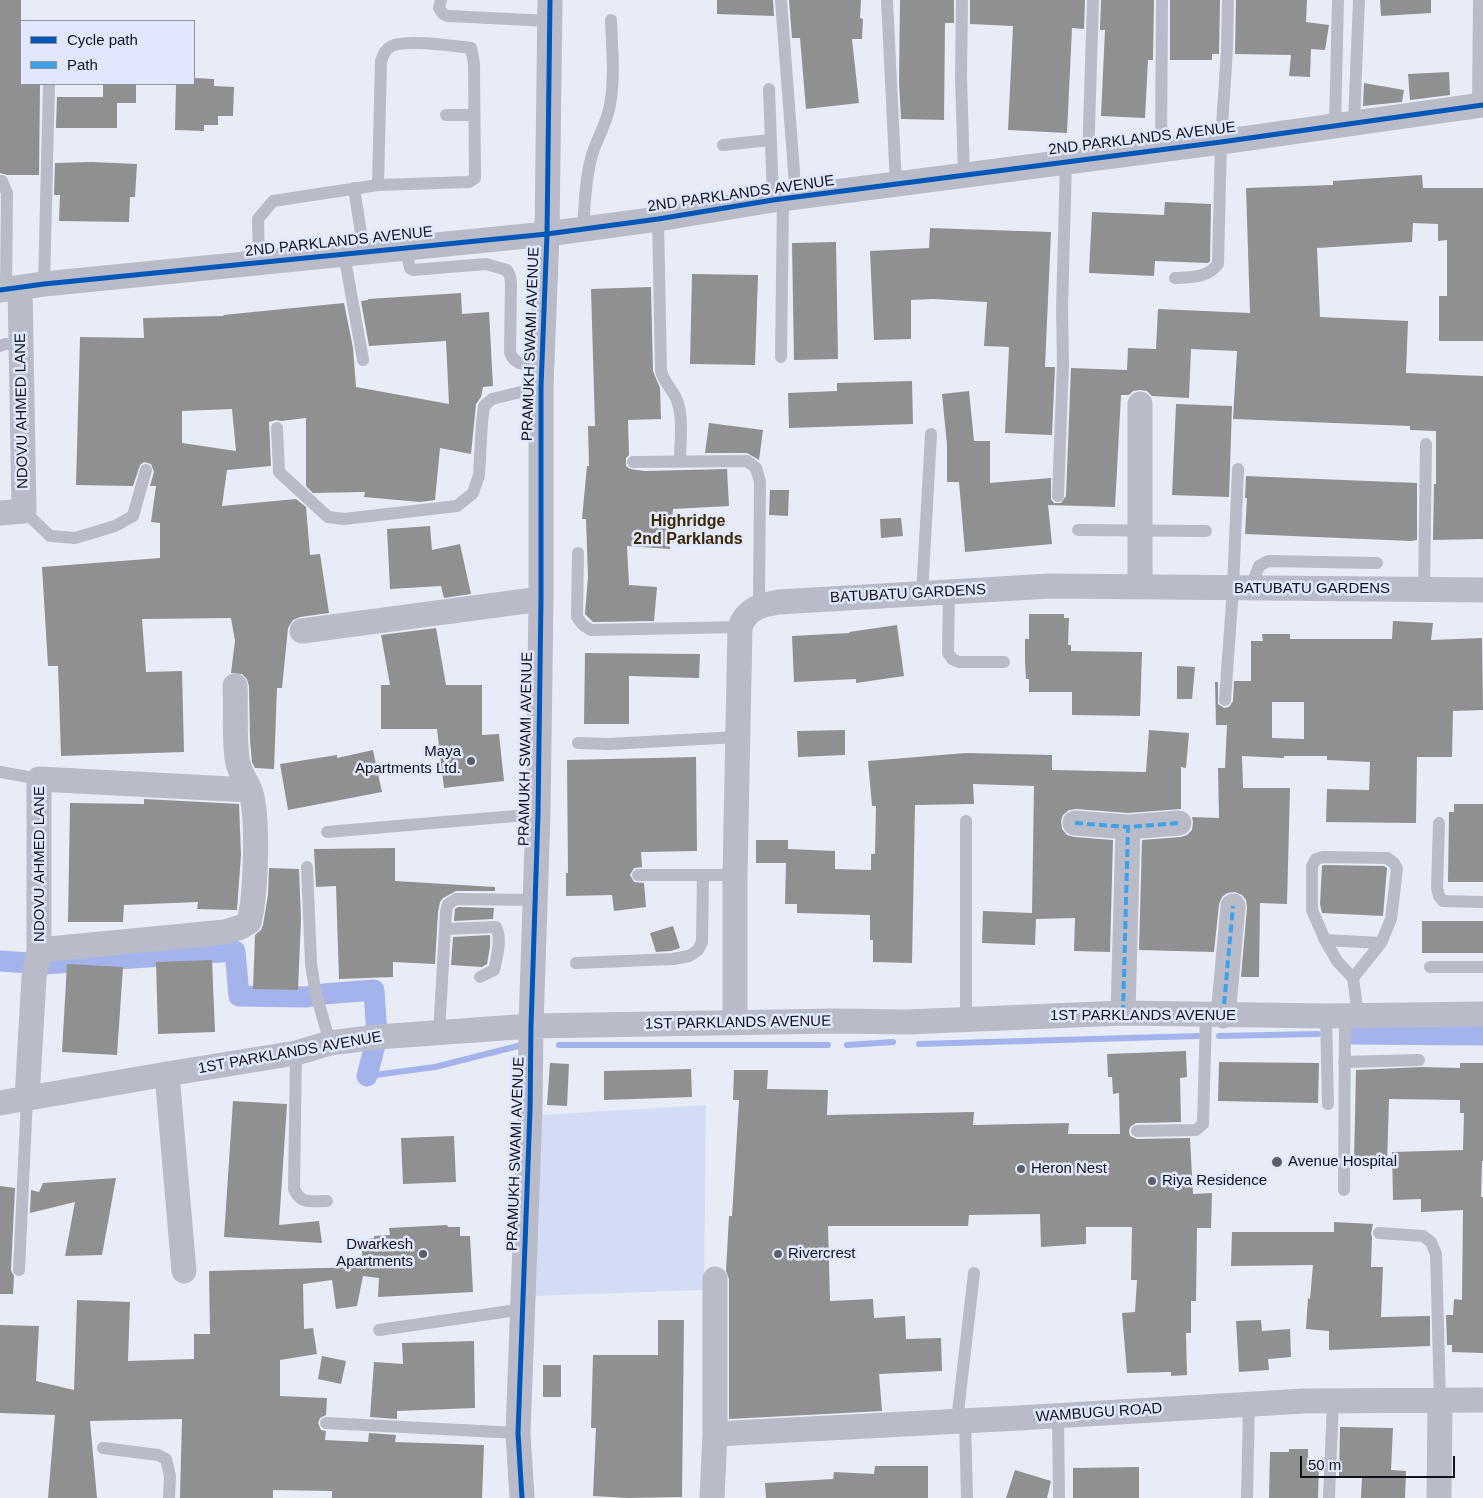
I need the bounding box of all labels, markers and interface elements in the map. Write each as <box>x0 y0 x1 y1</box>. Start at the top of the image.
legend <box>20 20 195 85</box>
text: Cycle path <box>67 31 138 48</box>
text: Path <box>67 56 98 73</box>
street label: 2ND PARKLANDS AVENUE <box>1047 119 1237 159</box>
street label: 2ND PARKLANDS AVENUE <box>646 172 836 216</box>
street label: 2ND PARKLANDS AVENUE <box>244 223 434 261</box>
street label: PRAMUKH SWAMI AVENUE <box>519 247 543 441</box>
street label: NDOVU AHMED LANE <box>12 333 32 489</box>
district label: Highridge 2nd Parklands <box>633 512 743 550</box>
street label: BATUBATU GARDENS <box>1234 580 1390 598</box>
street label: BATUBATU GARDENS <box>830 581 986 607</box>
street label: PRAMUKH SWAMI AVENUE <box>515 652 537 846</box>
place label: Maya Apartments Ltd. <box>355 743 461 778</box>
marker: Maya Apartments Ltd. <box>465 755 477 767</box>
street label: NDOVU AHMED LANE <box>31 786 49 942</box>
street label: 1ST PARKLANDS AVENUE <box>1050 1007 1236 1025</box>
street label: 1ST PARKLANDS AVENUE <box>645 1012 831 1034</box>
street label: 1ST PARKLANDS AVENUE <box>197 1028 383 1078</box>
street label: PRAMUKH SWAMI AVENUE <box>504 1057 528 1251</box>
place label: Avenue Hospital <box>1288 1153 1397 1171</box>
marker: Avenue Hospital <box>1270 1155 1284 1169</box>
place label: Heron Nest <box>1031 1160 1107 1178</box>
marker: Heron Nest <box>1015 1163 1027 1175</box>
place label: Riya Residence <box>1162 1172 1267 1190</box>
marker: Riya Residence <box>1146 1175 1158 1187</box>
place label: Dwarkesh Apartments <box>336 1236 413 1271</box>
place label: Rivercrest <box>788 1245 856 1263</box>
marker: Dwarkesh Apartments <box>417 1248 429 1260</box>
marker: Rivercrest <box>772 1248 784 1260</box>
street label: WAMBUGU ROAD <box>1035 1400 1163 1426</box>
scale bar <box>1303 1446 1458 1478</box>
text: 50 m <box>1308 1456 1341 1473</box>

